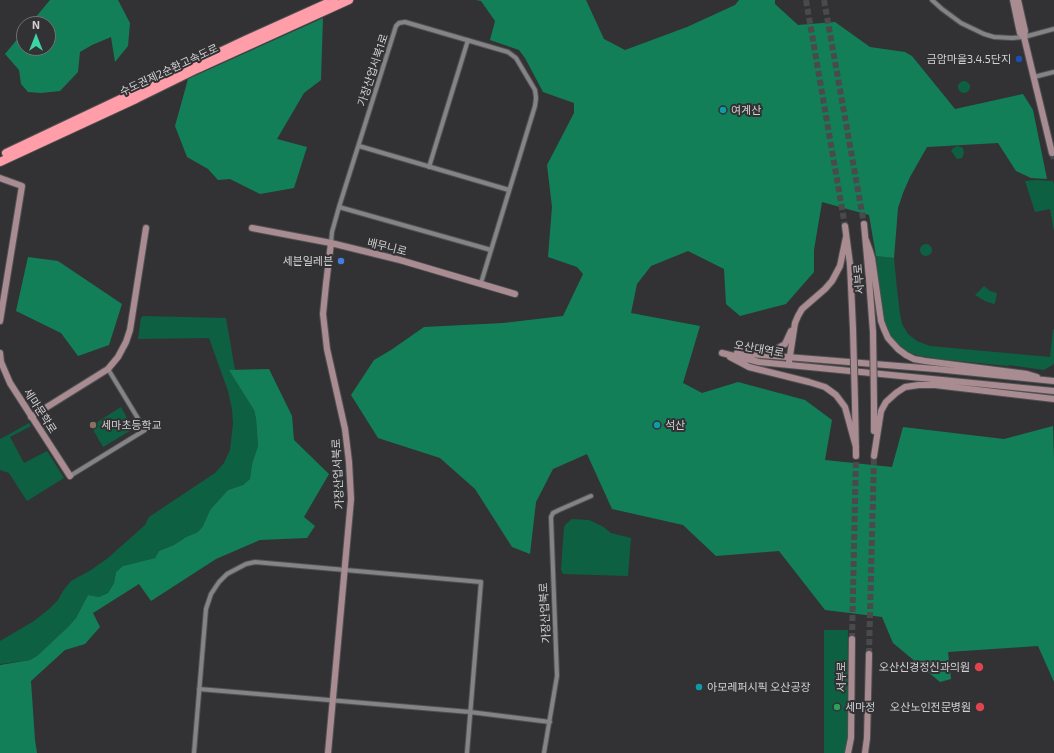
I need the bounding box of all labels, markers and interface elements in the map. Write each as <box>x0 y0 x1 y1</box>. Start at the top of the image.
north arrow <box>16 16 56 56</box>
text: N <box>32 18 40 31</box>
street label: 가장산업서북1로 <box>355 32 391 108</box>
street label: 수도권제2순환고속도로 <box>118 41 220 99</box>
place label: 금암마을3.4.5단지 <box>927 52 1011 66</box>
marker: 금암마을3.4.5단지 <box>1014 54 1024 64</box>
place label: 여계산 <box>731 103 761 117</box>
marker: 여계산 <box>718 105 728 115</box>
street label: 배무니로 <box>366 236 408 258</box>
place label: 세븐일레븐 <box>282 254 333 268</box>
marker: 세븐일레븐 <box>336 256 346 266</box>
street label: 서부로 <box>851 263 867 295</box>
street label: 오산대역로 <box>733 338 785 360</box>
street label: 세마문학로 <box>21 386 59 436</box>
place label: 세마초등학교 <box>101 418 162 432</box>
place label: 석산 <box>665 418 685 432</box>
marker: 세마초등학교 <box>88 420 98 430</box>
marker: 석산 <box>652 420 662 430</box>
street label: 가장산업서북로 <box>330 438 346 510</box>
street label: 가장산업북로 <box>537 582 553 644</box>
place label: 오산신경정신과의원 <box>879 660 970 674</box>
marker: 오산신경정신과의원 <box>973 661 985 673</box>
street label: 서부로 <box>834 662 848 692</box>
place label: 아모레퍼시픽 오산공장 <box>707 680 811 694</box>
marker: 아모레퍼시픽 오산공장 <box>694 682 704 692</box>
place label: 세마정 <box>845 700 875 714</box>
place label: 오산노인전문병원 <box>890 700 971 714</box>
marker: 오산노인전문병원 <box>974 701 986 713</box>
marker: 세마정 <box>832 702 842 712</box>

